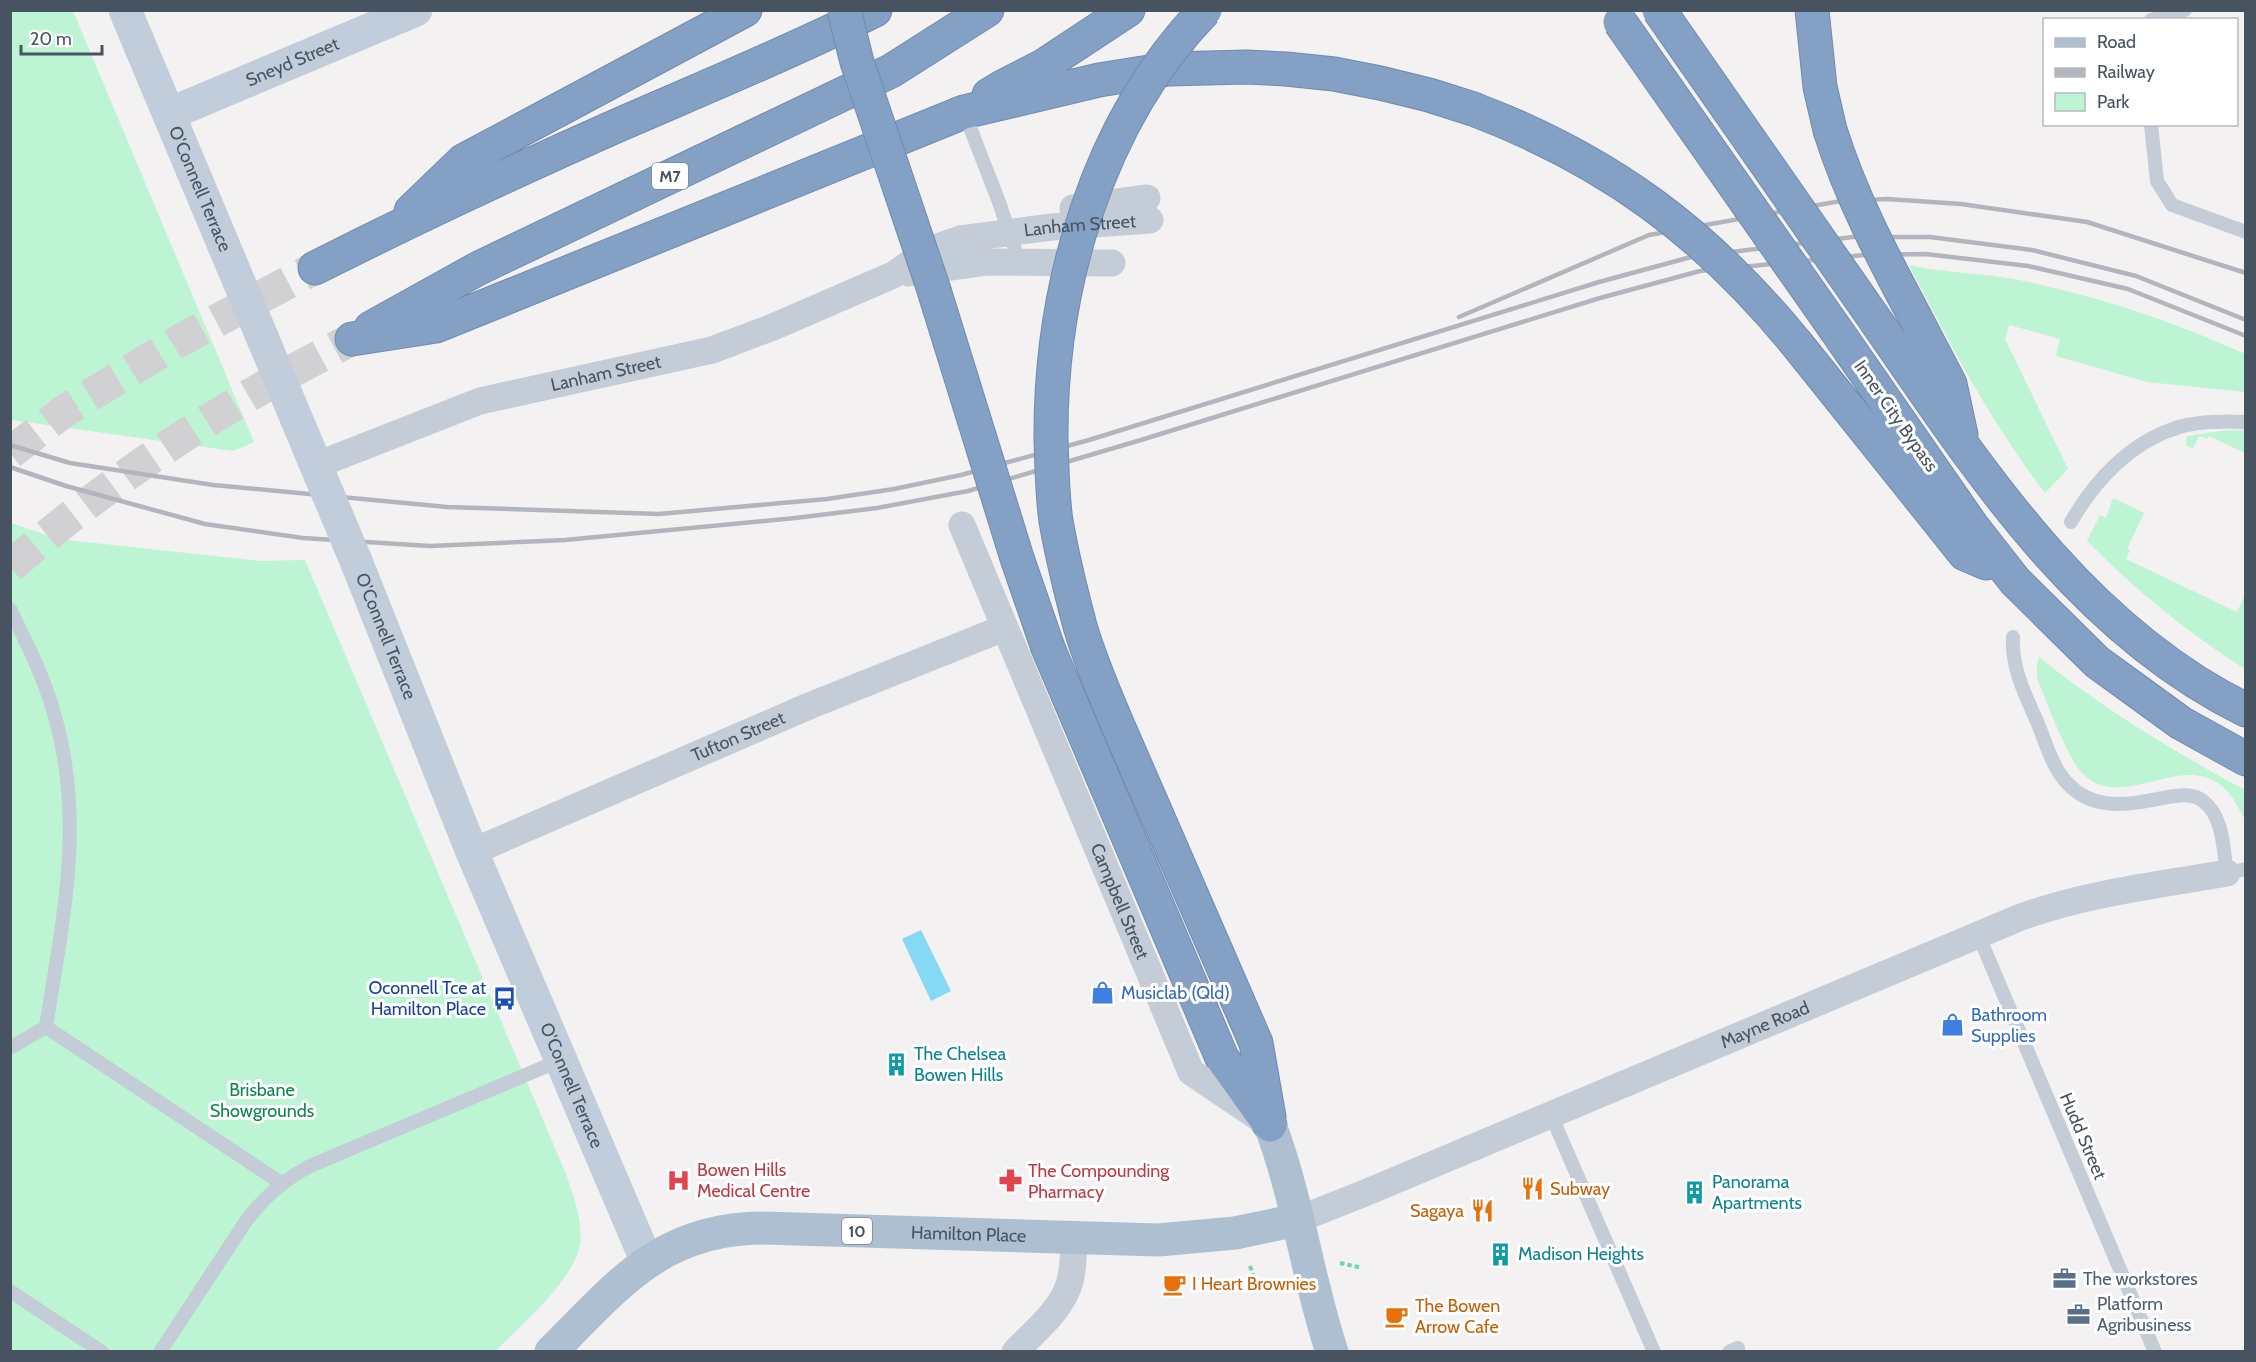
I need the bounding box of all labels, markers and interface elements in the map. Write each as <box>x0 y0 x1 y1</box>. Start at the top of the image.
scale bar <box>21 18 102 56</box>
legend <box>2043 18 2238 126</box>
text: 20 m <box>30 28 72 50</box>
text: Road <box>2097 31 2136 53</box>
street label: Sneyd Street <box>243 33 342 91</box>
text: Railway <box>2097 61 2155 83</box>
text: Park <box>2097 91 2130 113</box>
street label: O'Connell Terrace <box>164 123 236 255</box>
road number: M7 <box>652 163 688 189</box>
street label: Lanham Street <box>1023 210 1137 242</box>
street label: Lanham Street <box>549 351 663 396</box>
street label: Inner City Bypass <box>1849 356 1943 476</box>
street label: O'Connell Terrace <box>351 570 421 703</box>
street label: Tufton Street <box>688 707 788 767</box>
street label: Campbell Street <box>1086 840 1154 963</box>
place label: Oconnell Tce at Hamilton Place <box>368 977 486 1020</box>
shop icon: Musiclab (Qld) <box>1090 980 1116 1006</box>
place label: Musiclab (Qld) <box>1121 982 1230 1004</box>
bus stop icon: Oconnell Tce at Hamilton Place <box>491 985 517 1011</box>
street label: Mayne Road <box>1717 996 1813 1053</box>
place label: Bathroom Supplies <box>1971 1004 2047 1047</box>
shop icon: Bathroom Supplies <box>1940 1012 1966 1038</box>
street label: O'Connell Terrace <box>535 1019 608 1151</box>
place label: The Chelsea Bowen Hills <box>914 1043 1006 1086</box>
building icon: The Chelsea Bowen Hills <box>883 1051 909 1077</box>
park label: Brisbane Showgrounds <box>210 1079 314 1122</box>
street label: Hudd Street <box>2055 1089 2111 1183</box>
place label: Bowen Hills Medical Centre <box>697 1159 810 1202</box>
place label: The Compounding Pharmacy <box>1028 1160 1170 1203</box>
hospital icon: Bowen Hills Medical Centre <box>666 1167 692 1193</box>
pharmacy icon: The Compounding Pharmacy <box>997 1168 1023 1194</box>
place label: Panorama Apartments <box>1712 1171 1802 1214</box>
restaurant icon: Subway <box>1519 1176 1545 1202</box>
place label: Subway <box>1550 1178 1610 1200</box>
building icon: Panorama Apartments <box>1681 1179 1707 1205</box>
restaurant icon: Sagaya <box>1469 1198 1495 1224</box>
place label: Sagaya <box>1410 1200 1464 1222</box>
road number: 10 <box>842 1218 872 1244</box>
street label: Hamilton Place <box>911 1221 1027 1247</box>
building icon: Madison Heights <box>1487 1241 1513 1267</box>
place label: Madison Heights <box>1518 1243 1644 1265</box>
office icon: The workstores <box>2052 1266 2078 1292</box>
place label: The workstores <box>2083 1268 2198 1290</box>
cafe icon: I Heart Brownies <box>1161 1271 1187 1297</box>
place label: I Heart Brownies <box>1192 1273 1316 1295</box>
place label: Platform Agribusiness <box>2097 1293 2191 1336</box>
place label: The Bowen Arrow Cafe <box>1415 1295 1500 1338</box>
office icon: Platform Agribusiness <box>2066 1301 2092 1327</box>
cafe icon: The Bowen Arrow Cafe <box>1384 1303 1410 1329</box>

